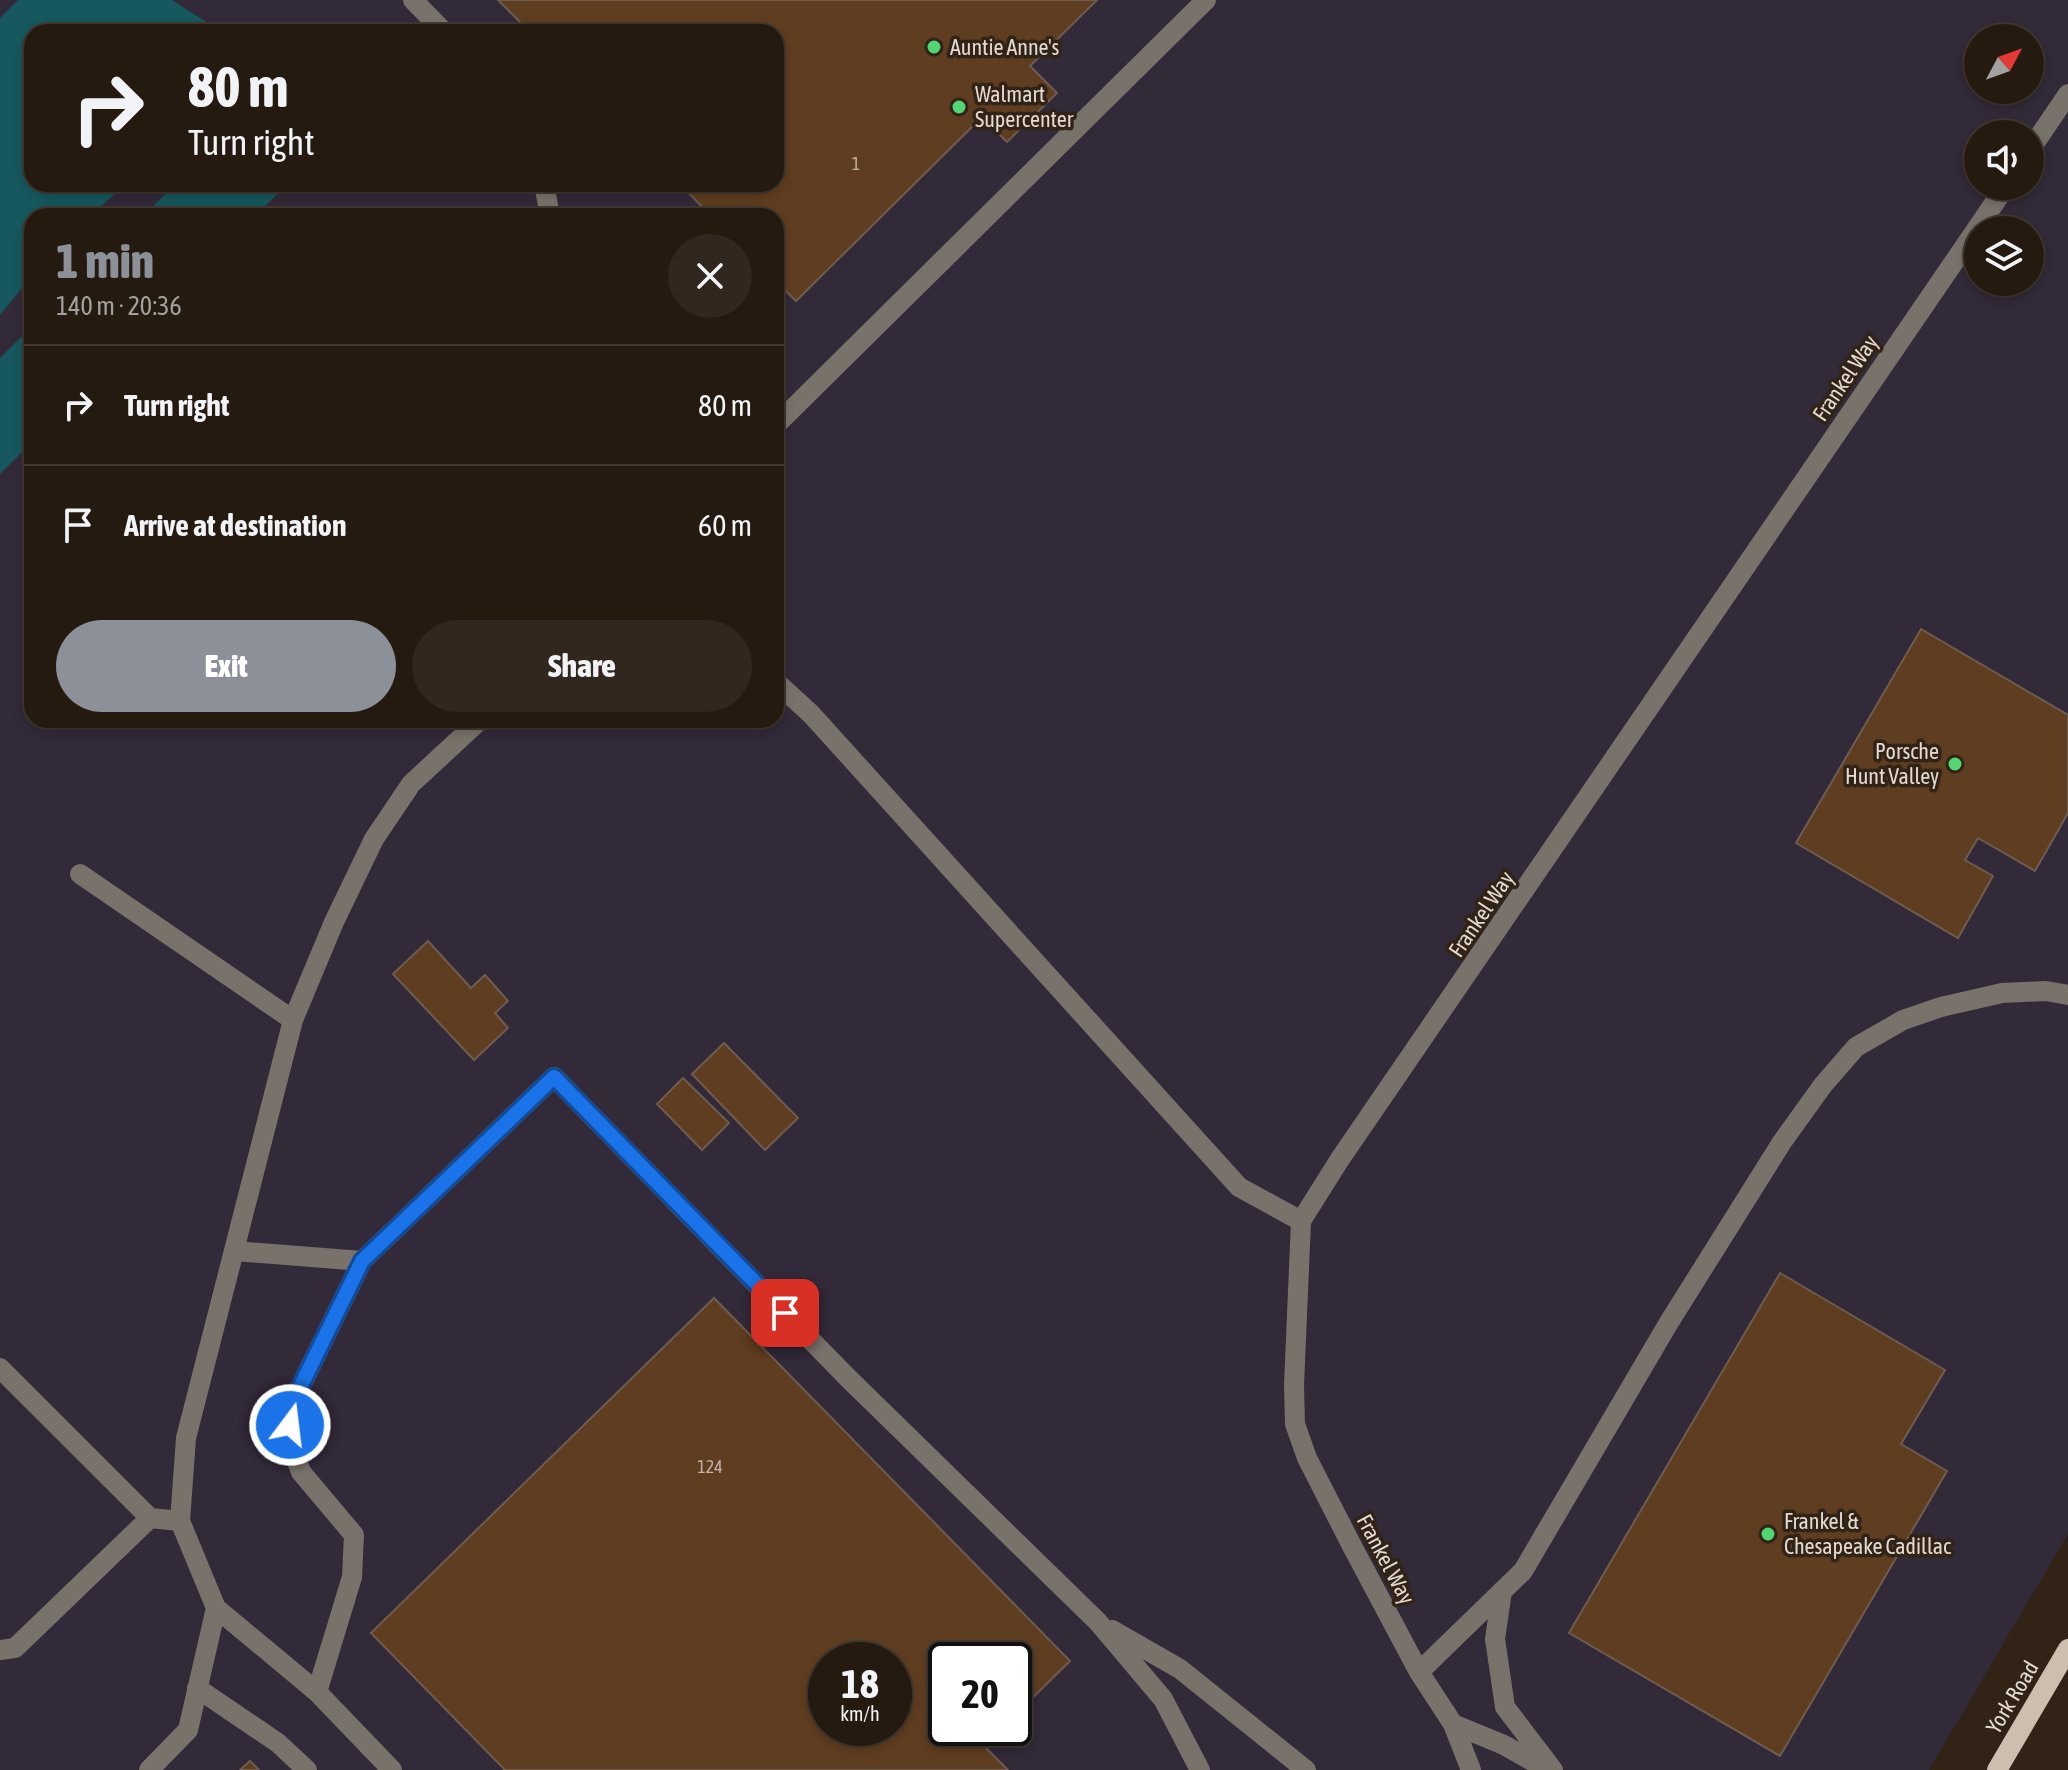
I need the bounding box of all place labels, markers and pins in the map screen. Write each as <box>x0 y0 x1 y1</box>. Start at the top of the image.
place label: Auntie Anne's <box>950 34 1060 60</box>
marker: Auntie Anne's <box>925 38 943 56</box>
place label: Walmart Supercenter <box>975 81 1074 132</box>
marker: Walmart Supercenter <box>950 98 968 116</box>
place label: Porsche Hunt Valley <box>1845 738 1939 789</box>
marker: Porsche Hunt Valley <box>1946 755 1964 773</box>
pin <box>751 1279 819 1347</box>
place label: Frankel & Chesapeake Cadillac <box>1784 1508 1952 1559</box>
marker: Frankel & Chesapeake Cadillac <box>1759 1525 1777 1543</box>

